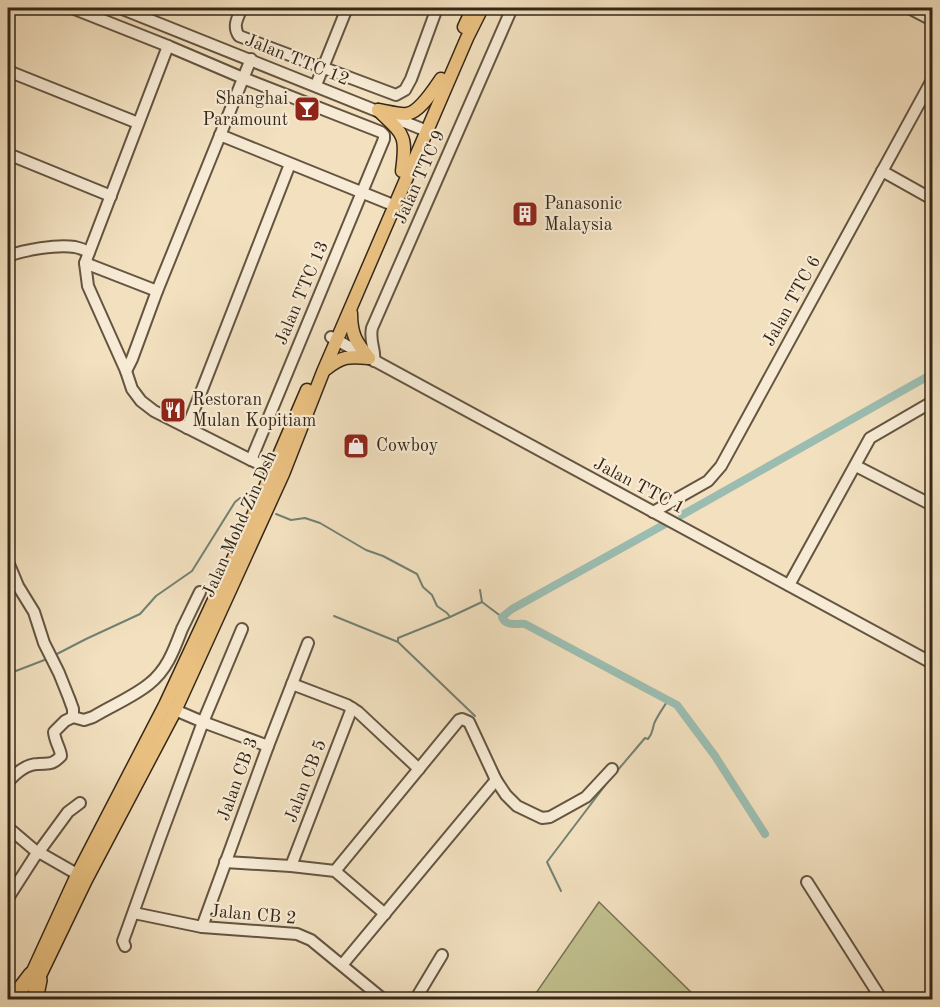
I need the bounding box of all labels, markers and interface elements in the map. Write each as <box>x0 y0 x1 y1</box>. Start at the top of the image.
street label: Jalan TTC 12 <box>242 31 352 89</box>
place label: Shanghai Paramount <box>203 90 288 129</box>
bar icon: Shanghai Paramount <box>292 94 322 124</box>
street label: Jalan TTC 9 <box>391 127 449 227</box>
place label: Panasonic Malaysia <box>544 195 622 234</box>
building icon: Panasonic Malaysia <box>510 199 540 229</box>
street label: Jalan TTC 13 <box>272 238 332 348</box>
street label: Jalan TTC 6 <box>760 253 824 349</box>
place label: Restoran Mulan Kopitiam <box>192 391 316 430</box>
restaurant icon: Restoran Mulan Kopitiam <box>158 395 188 425</box>
shop icon: Cowboy <box>341 431 371 461</box>
place label: Cowboy <box>376 437 439 455</box>
street label: Jalan Mohd Zin Dsh <box>200 448 281 600</box>
street label: Jalan TTC 1 <box>590 454 688 518</box>
street label: Jalan CB 3 <box>215 735 261 823</box>
street label: Jalan CB 5 <box>282 737 330 825</box>
street label: Jalan CB 2 <box>209 902 297 928</box>

